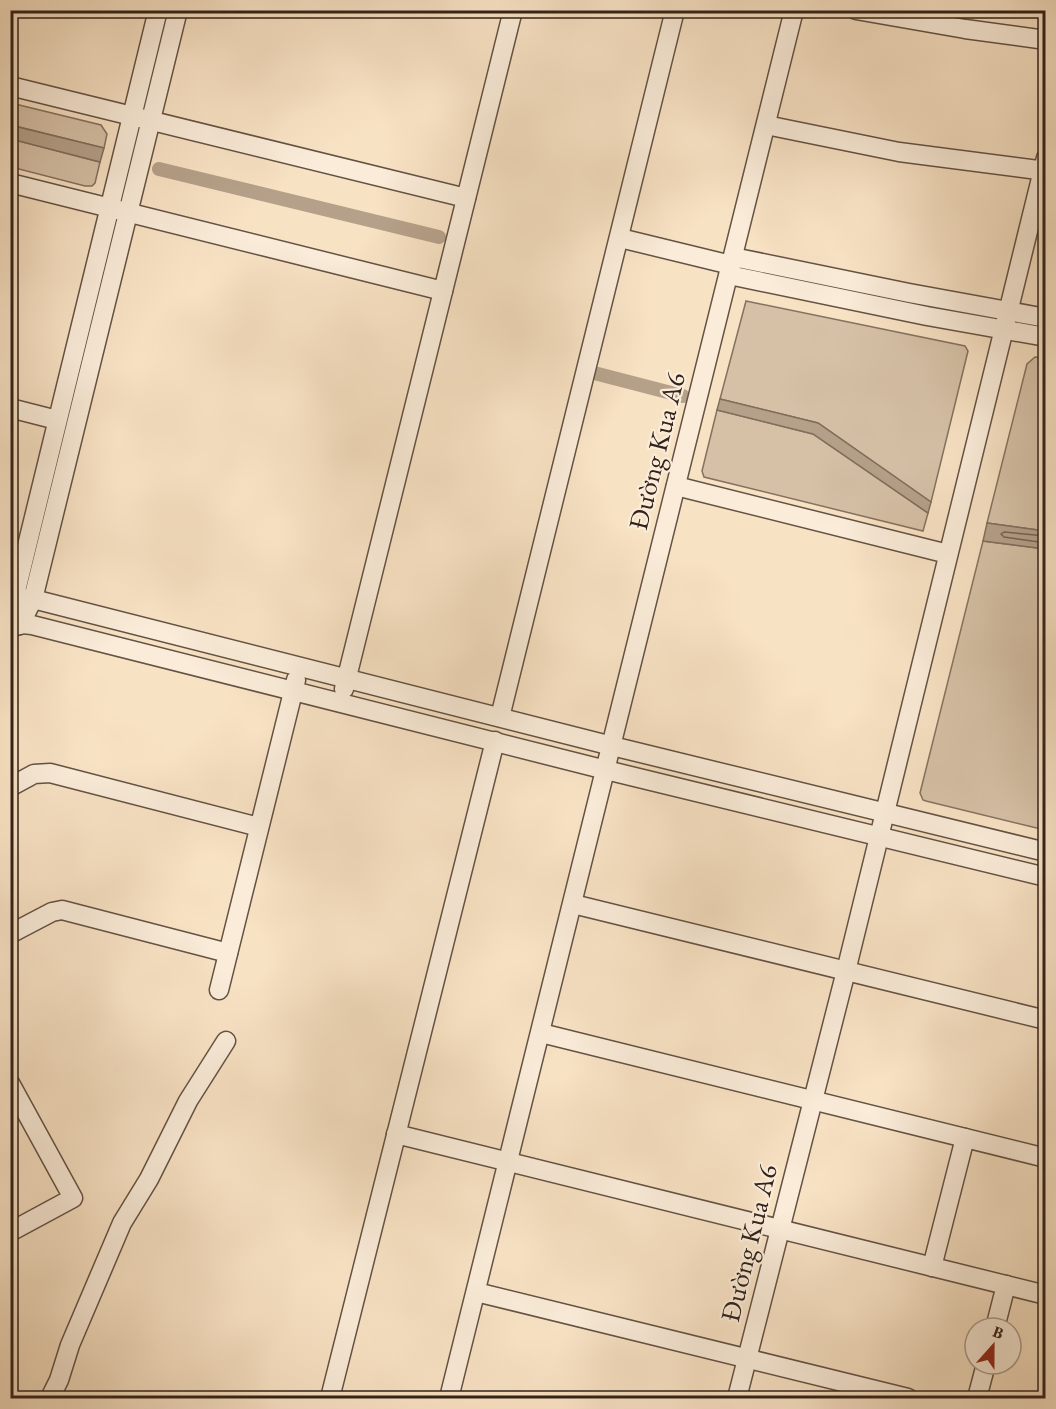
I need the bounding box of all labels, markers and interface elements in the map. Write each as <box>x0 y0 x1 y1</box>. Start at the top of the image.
street label: Đường Kua A6 <box>620 369 693 533</box>
street label: Đường Kua A6 <box>712 1161 785 1325</box>
north arrow <box>963 1316 1023 1376</box>
text: B <box>990 1321 1007 1344</box>

